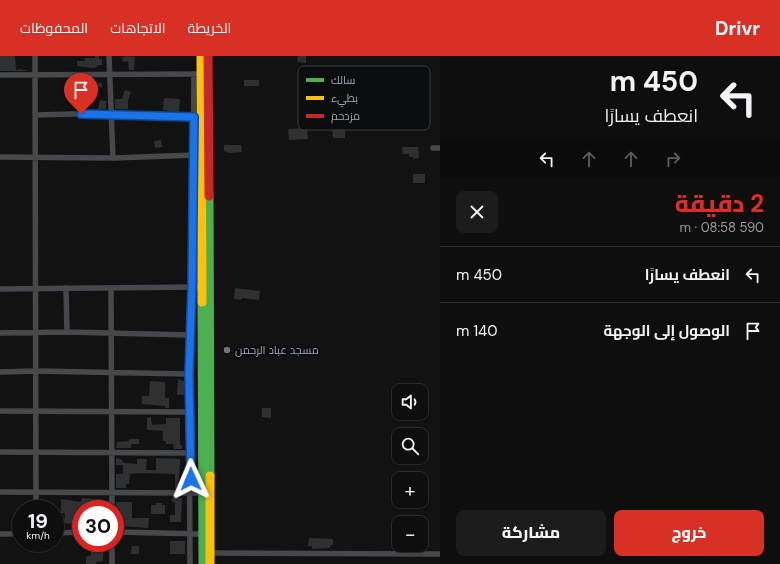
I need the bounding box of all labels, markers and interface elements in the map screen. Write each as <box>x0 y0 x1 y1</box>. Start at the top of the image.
text: Drivr <box>715 16 760 41</box>
text: المحفوظات <box>20 19 88 37</box>
text: الاتجاهات <box>110 19 166 37</box>
text: الخريطة <box>188 19 231 37</box>
text: 450 m <box>610 63 698 100</box>
legend <box>298 66 430 130</box>
icon: left <box>712 72 764 124</box>
pin <box>64 73 98 114</box>
text: سالك <box>331 73 355 87</box>
icon: arrive <box>70 79 92 101</box>
text: بطيء <box>331 91 358 107</box>
text: انعطف يسارًا <box>604 104 698 128</box>
text: مزدحم <box>331 109 360 124</box>
icon: left <box>536 148 558 170</box>
icon: ahead <box>578 148 600 170</box>
icon: ahead <box>620 148 642 170</box>
icon: right <box>662 148 684 170</box>
text: 2 دقيقة <box>675 188 764 219</box>
button: close <box>456 191 498 233</box>
text: 590 m · 08:58 <box>680 219 764 236</box>
icon: left <box>742 264 764 286</box>
text: 450 m <box>456 265 502 285</box>
text: انعطف يسارًا <box>645 265 730 285</box>
icon: arrive <box>742 320 764 342</box>
text: 140 m <box>456 321 497 341</box>
text: الوصول إلى الوجهة <box>603 321 730 341</box>
place label: مسجد عباد الرحمن <box>235 343 319 357</box>
marker: مسجد عباد الرحمن <box>222 345 232 355</box>
map controls <box>392 384 428 552</box>
button: sound <box>392 384 428 420</box>
button: search <box>392 428 428 464</box>
position arrow <box>170 458 212 500</box>
button: + <box>392 472 428 508</box>
speed limit sign: 30 <box>72 500 124 552</box>
text: 19 <box>28 508 48 534</box>
button: مشاركة <box>456 510 606 556</box>
button: خروج <box>614 510 764 556</box>
button: − <box>392 516 428 552</box>
text: km/h <box>26 529 50 542</box>

